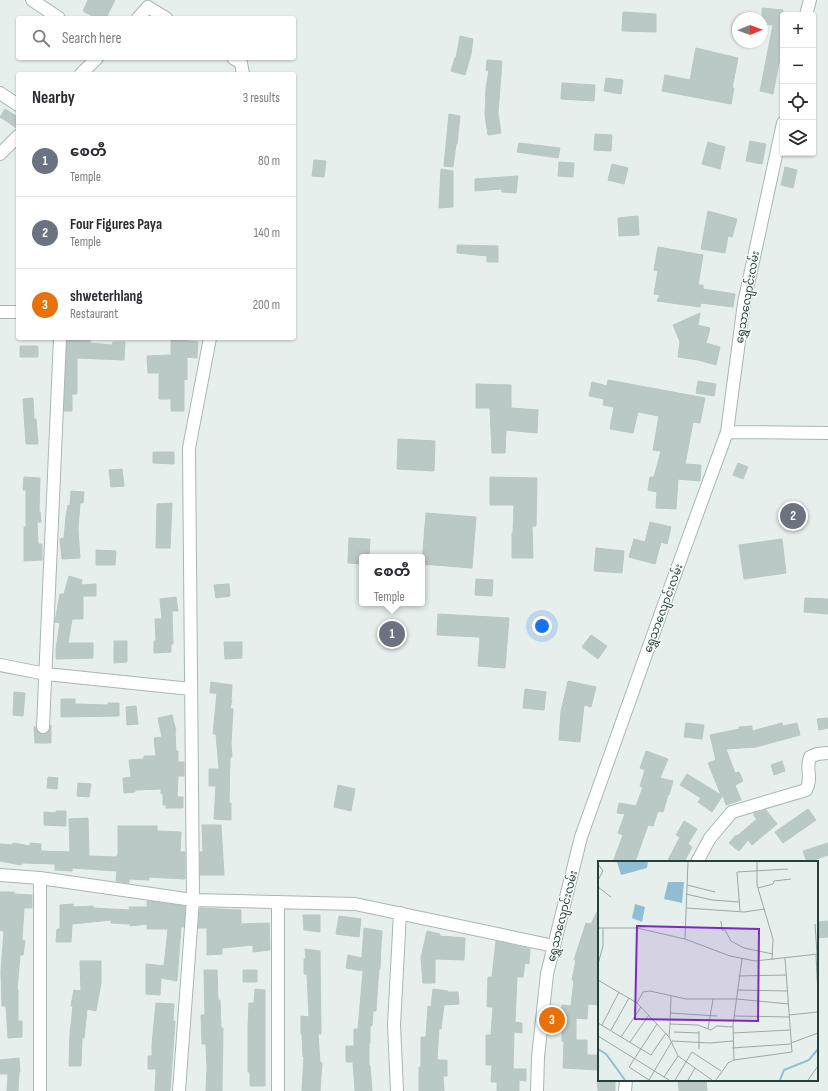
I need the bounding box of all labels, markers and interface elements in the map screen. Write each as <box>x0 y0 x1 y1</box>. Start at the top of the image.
north arrow <box>732 12 768 48</box>
map controls <box>780 12 816 156</box>
button: + <box>780 12 816 48</box>
search box <box>16 16 296 60</box>
icon: search <box>30 27 52 49</box>
text: Search here <box>62 29 122 48</box>
button: − <box>780 48 816 84</box>
button: locate <box>780 84 816 120</box>
text: Nearby <box>32 88 75 108</box>
text: 3 results <box>243 90 280 106</box>
button: layers <box>780 120 816 156</box>
text: စေတီ <box>70 142 107 161</box>
text: 1 <box>42 153 48 169</box>
text: 80 m <box>258 153 280 169</box>
text: Temple <box>70 169 101 185</box>
text: Four Figures Paya <box>70 215 162 234</box>
text: 2 <box>42 225 48 241</box>
text: 140 m <box>254 225 280 241</box>
text: Temple <box>70 234 101 250</box>
street label: ရွှေသာလျောင်းလမ်း <box>732 250 764 345</box>
text: shweterhlang <box>70 287 143 306</box>
text: 3 <box>42 297 48 313</box>
text: 200 m <box>253 297 280 313</box>
text: Restaurant <box>70 306 118 322</box>
pin: 2 <box>780 501 806 531</box>
popup <box>359 554 425 606</box>
text: စေတီ <box>374 562 410 581</box>
street label: ရွှေသာလျောင်းလမ်း <box>640 562 687 655</box>
text: Temple <box>374 589 405 605</box>
your location <box>532 616 552 636</box>
pin: 1 <box>379 619 405 649</box>
inset map <box>598 861 818 1081</box>
street label: ရွှေသာလျောင်းလမ်း <box>544 869 582 963</box>
pin: 3 <box>539 1005 565 1035</box>

